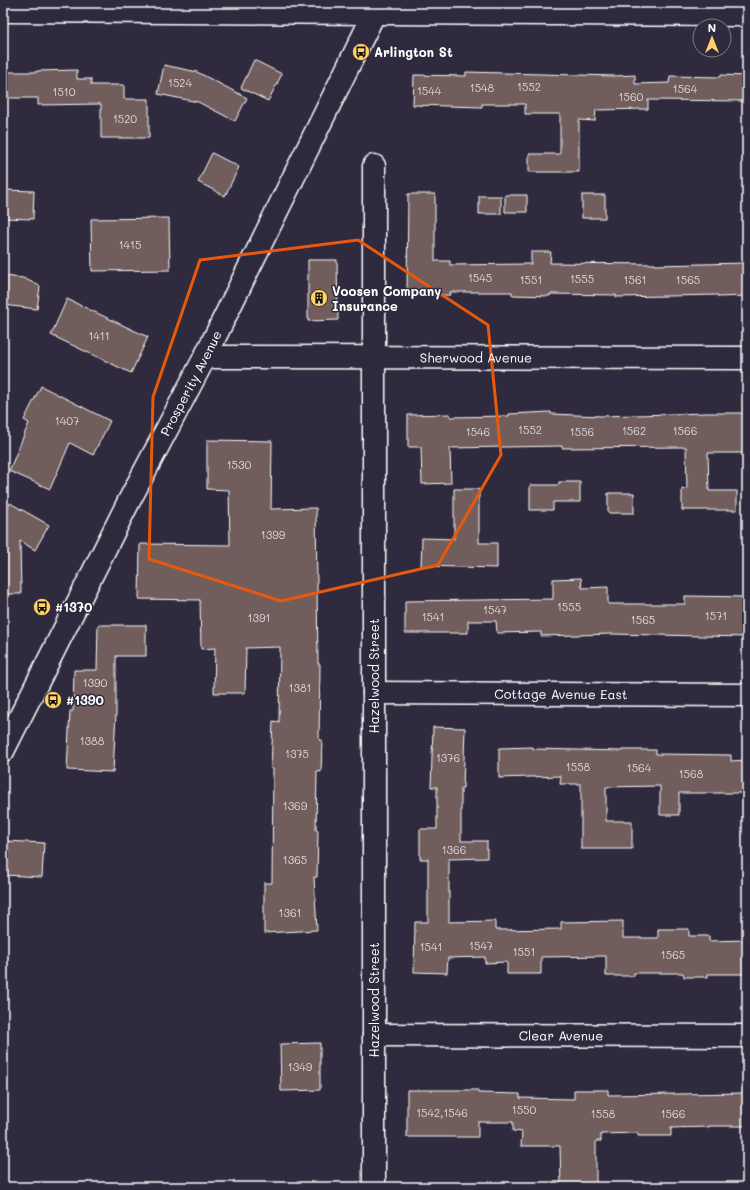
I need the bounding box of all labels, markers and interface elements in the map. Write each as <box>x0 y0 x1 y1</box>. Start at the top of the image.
north arrow <box>692 18 732 58</box>
text: N <box>708 20 716 35</box>
bus stop icon: Arlington St <box>351 42 371 62</box>
place label: Arlington St <box>374 43 453 60</box>
house number: 1524 <box>168 75 192 90</box>
house number: 1552 <box>517 79 541 94</box>
house number: 1548 <box>470 80 495 95</box>
house number: 1564 <box>673 81 698 96</box>
house number: 1544 <box>417 83 442 98</box>
house number: 1510 <box>52 84 76 99</box>
house number: 1560 <box>619 89 644 104</box>
house number: 1520 <box>113 111 137 126</box>
house number: 1415 <box>119 237 141 252</box>
house number: 1545 <box>468 270 492 285</box>
house number: 1555 <box>570 271 594 286</box>
house number: 1551 <box>520 272 542 287</box>
house number: 1561 <box>624 272 646 287</box>
house number: 1565 <box>676 272 700 287</box>
place label: Voosen Company Insurance <box>332 282 441 314</box>
building icon: Voosen Company Insurance <box>309 288 329 308</box>
street label: Prosperity Avenue <box>156 327 225 439</box>
house number: 1411 <box>88 328 110 343</box>
street label: Sherwood Avenue <box>420 348 532 366</box>
house number: 1407 <box>55 413 79 428</box>
house number: 1552 <box>518 422 542 437</box>
house number: 1562 <box>622 423 646 438</box>
house number: 1566 <box>673 423 697 438</box>
house number: 1546 <box>466 424 490 439</box>
house number: 1556 <box>570 424 594 439</box>
house number: 1530 <box>227 457 251 472</box>
house number: 1399 <box>261 527 286 542</box>
bus stop icon: #1370 <box>32 597 52 617</box>
place label: #1370 <box>55 598 92 615</box>
house number: 1555 <box>557 599 581 614</box>
house number: 1547 <box>483 602 507 617</box>
house number: 1571 <box>705 608 727 623</box>
house number: 1541 <box>422 609 444 624</box>
house number: 1391 <box>248 610 270 625</box>
house number: 1565 <box>631 612 655 627</box>
street label: Hazelwood Street <box>365 618 382 734</box>
house number: 1390 <box>83 675 108 690</box>
house number: 1381 <box>289 680 311 695</box>
street label: Cottage Avenue East <box>494 685 628 702</box>
bus stop icon: #1390 <box>43 690 63 710</box>
place label: #1390 <box>66 691 104 708</box>
house number: 1388 <box>80 733 105 748</box>
house number: 1375 <box>285 746 309 761</box>
house number: 1376 <box>436 750 460 765</box>
house number: 1558 <box>566 759 591 774</box>
house number: 1564 <box>627 760 652 775</box>
house number: 1568 <box>679 766 704 781</box>
house number: 1369 <box>283 798 308 813</box>
house number: 1366 <box>442 842 466 857</box>
house number: 1365 <box>283 852 307 867</box>
house number: 1361 <box>279 905 301 920</box>
house number: 1547 <box>469 938 493 953</box>
house number: 1541 <box>420 939 442 954</box>
street label: Hazelwood Street <box>365 942 382 1058</box>
house number: 1551 <box>513 944 535 959</box>
house number: 1565 <box>661 947 685 962</box>
street label: Clear Avenue <box>519 1026 603 1044</box>
house number: 1349 <box>288 1059 313 1074</box>
house number: 1550 <box>512 1102 536 1117</box>
house number: 1542,1546 <box>416 1105 468 1120</box>
house number: 1558 <box>591 1106 616 1121</box>
house number: 1566 <box>661 1106 685 1121</box>

